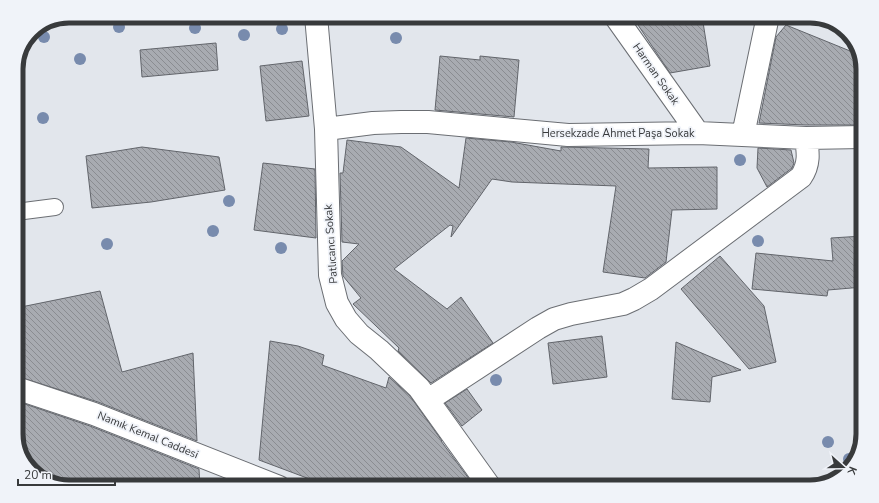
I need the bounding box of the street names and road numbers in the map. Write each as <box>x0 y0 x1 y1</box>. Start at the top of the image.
street label: Harman Sokak <box>629 40 683 108</box>
street label: Hersekzade Ahmet Paşa Sokak <box>542 126 695 141</box>
street label: Patlıcancı Sokak <box>321 203 341 284</box>
street label: Namık Kemal Caddesi <box>95 408 201 462</box>

